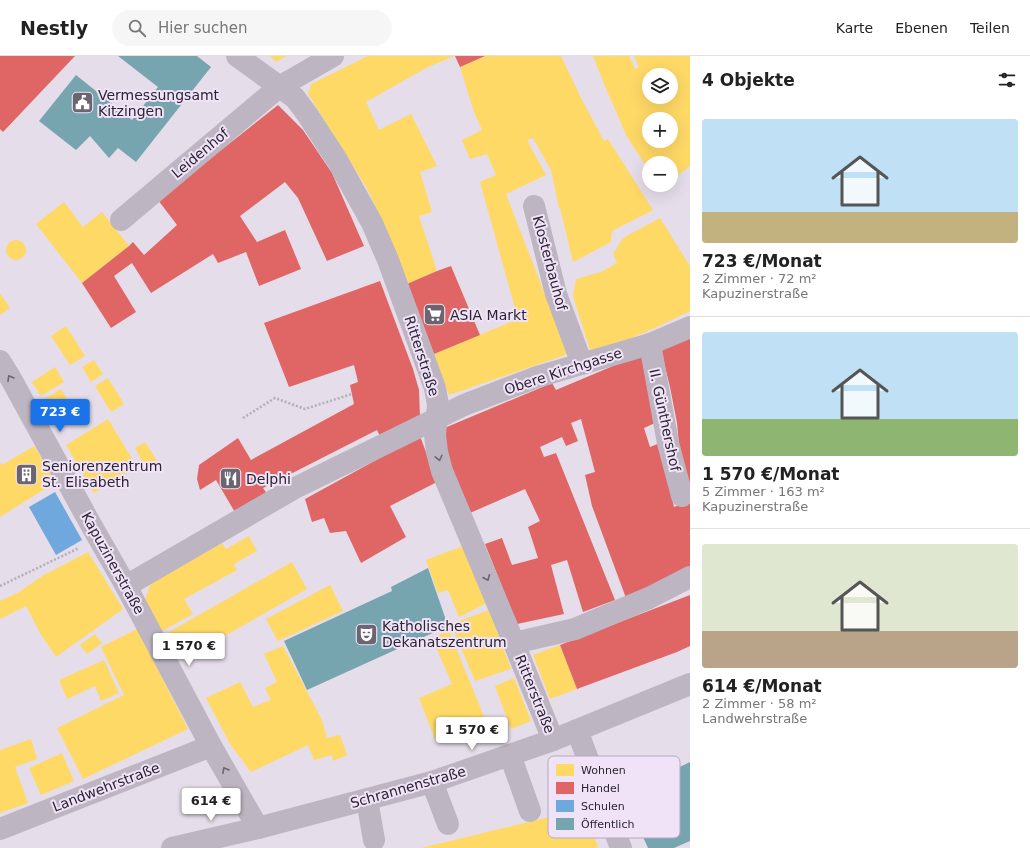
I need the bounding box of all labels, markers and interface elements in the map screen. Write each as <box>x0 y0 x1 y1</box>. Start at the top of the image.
search box <box>112 10 392 46</box>
text: Nestly <box>20 17 88 39</box>
icon: search <box>126 17 148 39</box>
text: Hier suchen <box>158 19 248 37</box>
text: Karte <box>836 20 873 36</box>
text: Ebenen <box>895 20 948 36</box>
text: Teilen <box>970 20 1010 36</box>
map controls <box>642 68 678 192</box>
button: layers <box>642 68 678 104</box>
icon: filters <box>996 69 1018 91</box>
text: 4 Objekte <box>702 70 795 90</box>
place label: Vermessungsamt Kitzingen <box>98 87 220 119</box>
public building icon: Vermessungsamt Kitzingen <box>69 90 95 116</box>
button: + <box>642 112 678 148</box>
street label: Leidenhof <box>169 124 232 181</box>
icon: home <box>824 145 896 217</box>
button: − <box>642 156 678 192</box>
street label: Klosterbauhof <box>530 214 571 313</box>
text: 723 €/Monat <box>702 251 822 271</box>
text: 2 Zimmer · 72 m² <box>702 271 817 286</box>
text: Kapuzinerstraße <box>702 286 808 301</box>
supermarket icon: ASIA Markt <box>421 302 447 328</box>
place label: ASIA Markt <box>450 307 527 323</box>
street label: Ritterstraße <box>401 314 443 398</box>
street label: Obere Kirchgasse <box>502 344 624 398</box>
icon: home <box>824 358 896 430</box>
street label: II. Günthershof <box>646 367 684 474</box>
one-way arrow <box>8 375 15 382</box>
pin: 723 € <box>32 399 88 433</box>
text: 723 € <box>40 404 80 419</box>
one-way arrow <box>434 454 442 461</box>
place label: Seniorenzentrum St. Elisabeth <box>42 458 162 490</box>
building icon: Seniorenzentrum St. Elisabeth <box>13 461 39 487</box>
text: 1 570 €/Monat <box>702 464 840 484</box>
restaurant icon: Delphi <box>218 466 244 492</box>
place label: Delphi <box>246 471 291 487</box>
text: 5 Zimmer · 163 m² <box>702 484 825 499</box>
text: Kapuzinerstraße <box>702 499 808 514</box>
street label: Kapuzinerstraße <box>78 509 148 617</box>
icon: home <box>824 570 896 642</box>
one-way arrow <box>482 574 490 581</box>
place label: Katholisches Dekanatszentrum <box>382 618 507 650</box>
theatre icon: Katholisches Dekanatszentrum <box>353 621 379 647</box>
pin: 1 570 € <box>152 633 226 667</box>
text: 1 570 € <box>162 638 216 653</box>
street label: Ritterstraße <box>512 652 558 736</box>
text: 614 €/Monat <box>702 676 822 696</box>
text: 2 Zimmer · 58 m² <box>702 696 817 711</box>
text: Landwehrstraße <box>702 711 807 726</box>
pin: 1 570 € <box>435 717 509 751</box>
text: 1 570 € <box>445 722 499 737</box>
legend <box>548 756 680 838</box>
street label: Landwehrstraße <box>50 759 162 815</box>
street label: Schrannenstraße <box>348 763 468 811</box>
text: Wohnen <box>581 764 626 777</box>
one-way arrow <box>222 767 230 774</box>
text: Handel <box>581 782 620 795</box>
pin: 614 € <box>183 788 239 822</box>
text: 614 € <box>191 793 231 808</box>
text: Schulen <box>581 800 625 813</box>
text: Öffentlich <box>581 818 634 831</box>

